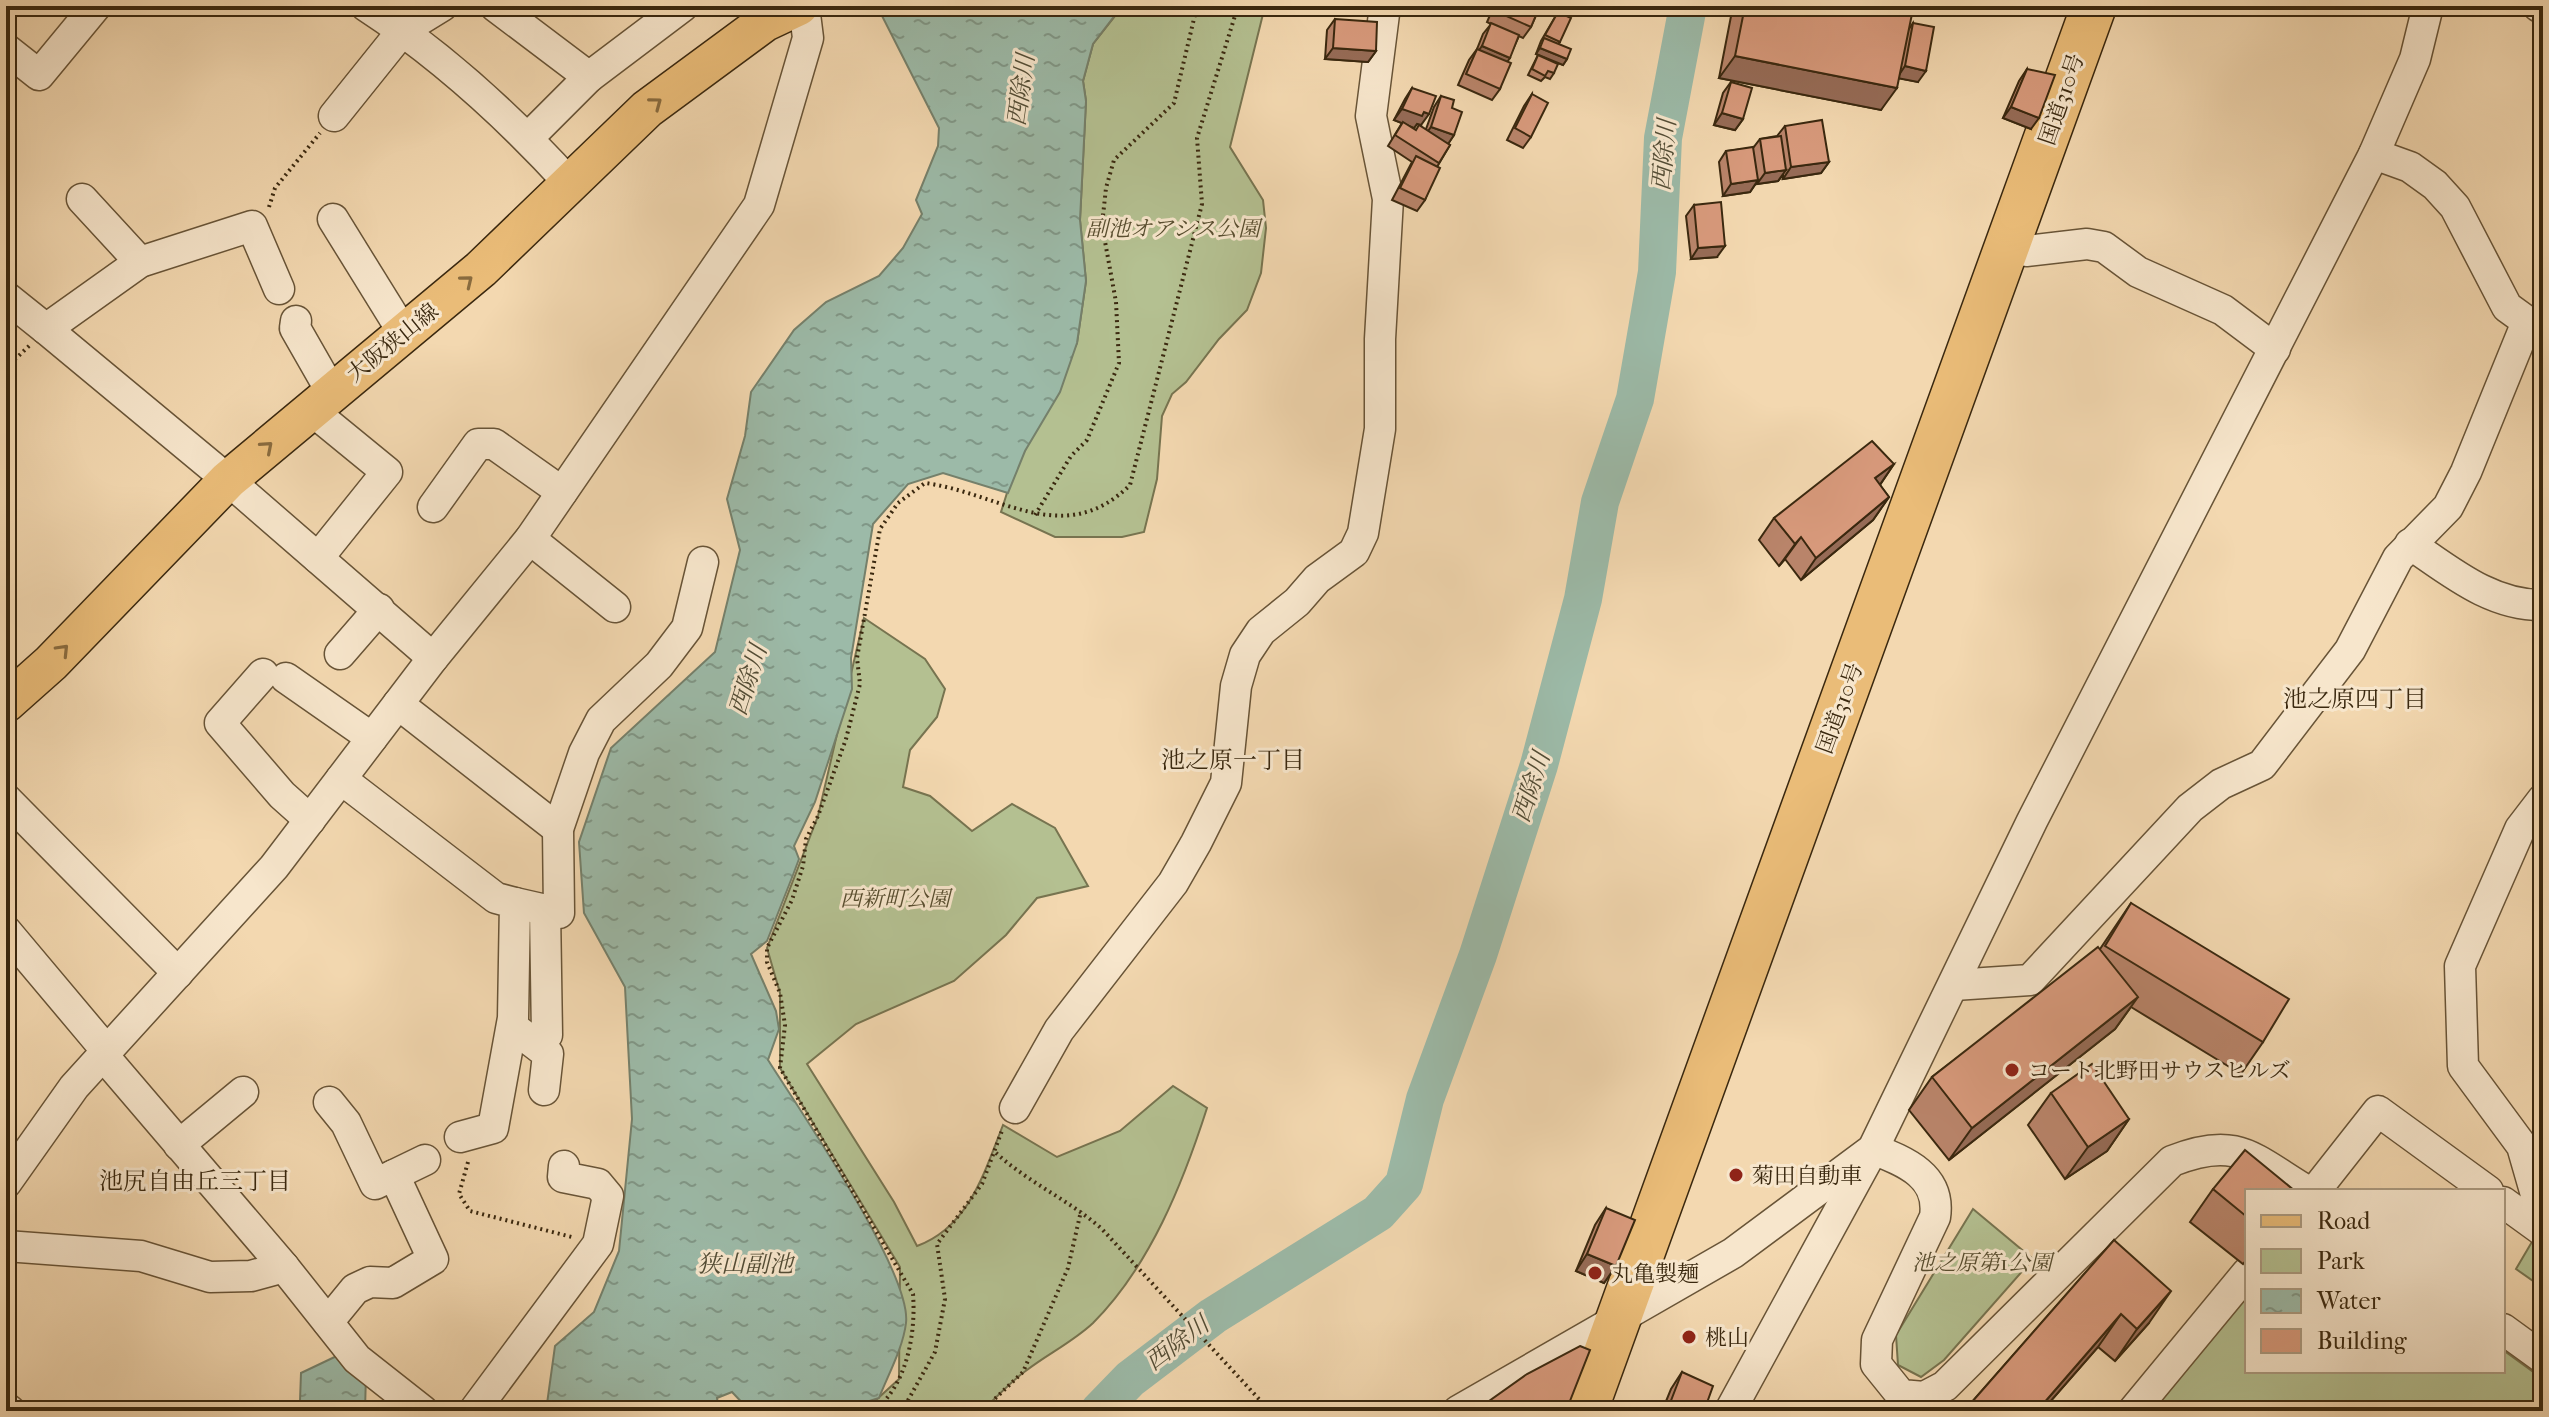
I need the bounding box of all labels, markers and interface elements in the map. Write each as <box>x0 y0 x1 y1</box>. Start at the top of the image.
water label: 西除川 <box>1002 49 1040 128</box>
street label: 国道310号 <box>2034 50 2090 148</box>
one-way arrow <box>647 98 662 112</box>
water label: 西除川 <box>1647 115 1681 192</box>
park label: 副池オアシス公園 <box>1086 216 1263 242</box>
one-way arrow <box>458 276 473 290</box>
street label: 大阪狭山線 <box>342 298 444 387</box>
one-way arrow <box>257 442 272 456</box>
water label: 西除川 <box>724 639 773 719</box>
one-way arrow <box>54 645 68 659</box>
street label: 国道310号 <box>1811 659 1868 757</box>
district label: 池之原四丁目 <box>2283 685 2427 713</box>
district label: 池之原一丁目 <box>1161 746 1305 774</box>
water label: 西除川 <box>1507 746 1556 826</box>
park label: 西新町公園 <box>840 886 953 912</box>
place label: コート北野田サウスヒルズ <box>2028 1058 2291 1084</box>
marker: コート北野田サウスヒルズ <box>2003 1061 2021 1079</box>
place label: 菊田自動車 <box>1752 1163 1862 1189</box>
marker: 菊田自動車 <box>1727 1166 1745 1184</box>
district label: 池尻自由丘三丁目 <box>99 1167 291 1195</box>
legend <box>2245 1189 2505 1373</box>
text: Road <box>2317 1207 2371 1235</box>
text: Park <box>2317 1247 2365 1275</box>
water label: 狭山副池 <box>697 1250 796 1278</box>
park label: 池之原第1公園 <box>1912 1250 2055 1276</box>
place label: 丸亀製麺 <box>1611 1261 1699 1287</box>
marker: 丸亀製麺 <box>1586 1264 1604 1282</box>
text: Water <box>2316 1287 2381 1315</box>
water label: 西除川 <box>1140 1308 1217 1376</box>
place label: 桃山 <box>1705 1325 1749 1351</box>
text: Building <box>2317 1327 2408 1355</box>
marker: 桃山 <box>1680 1328 1698 1346</box>

